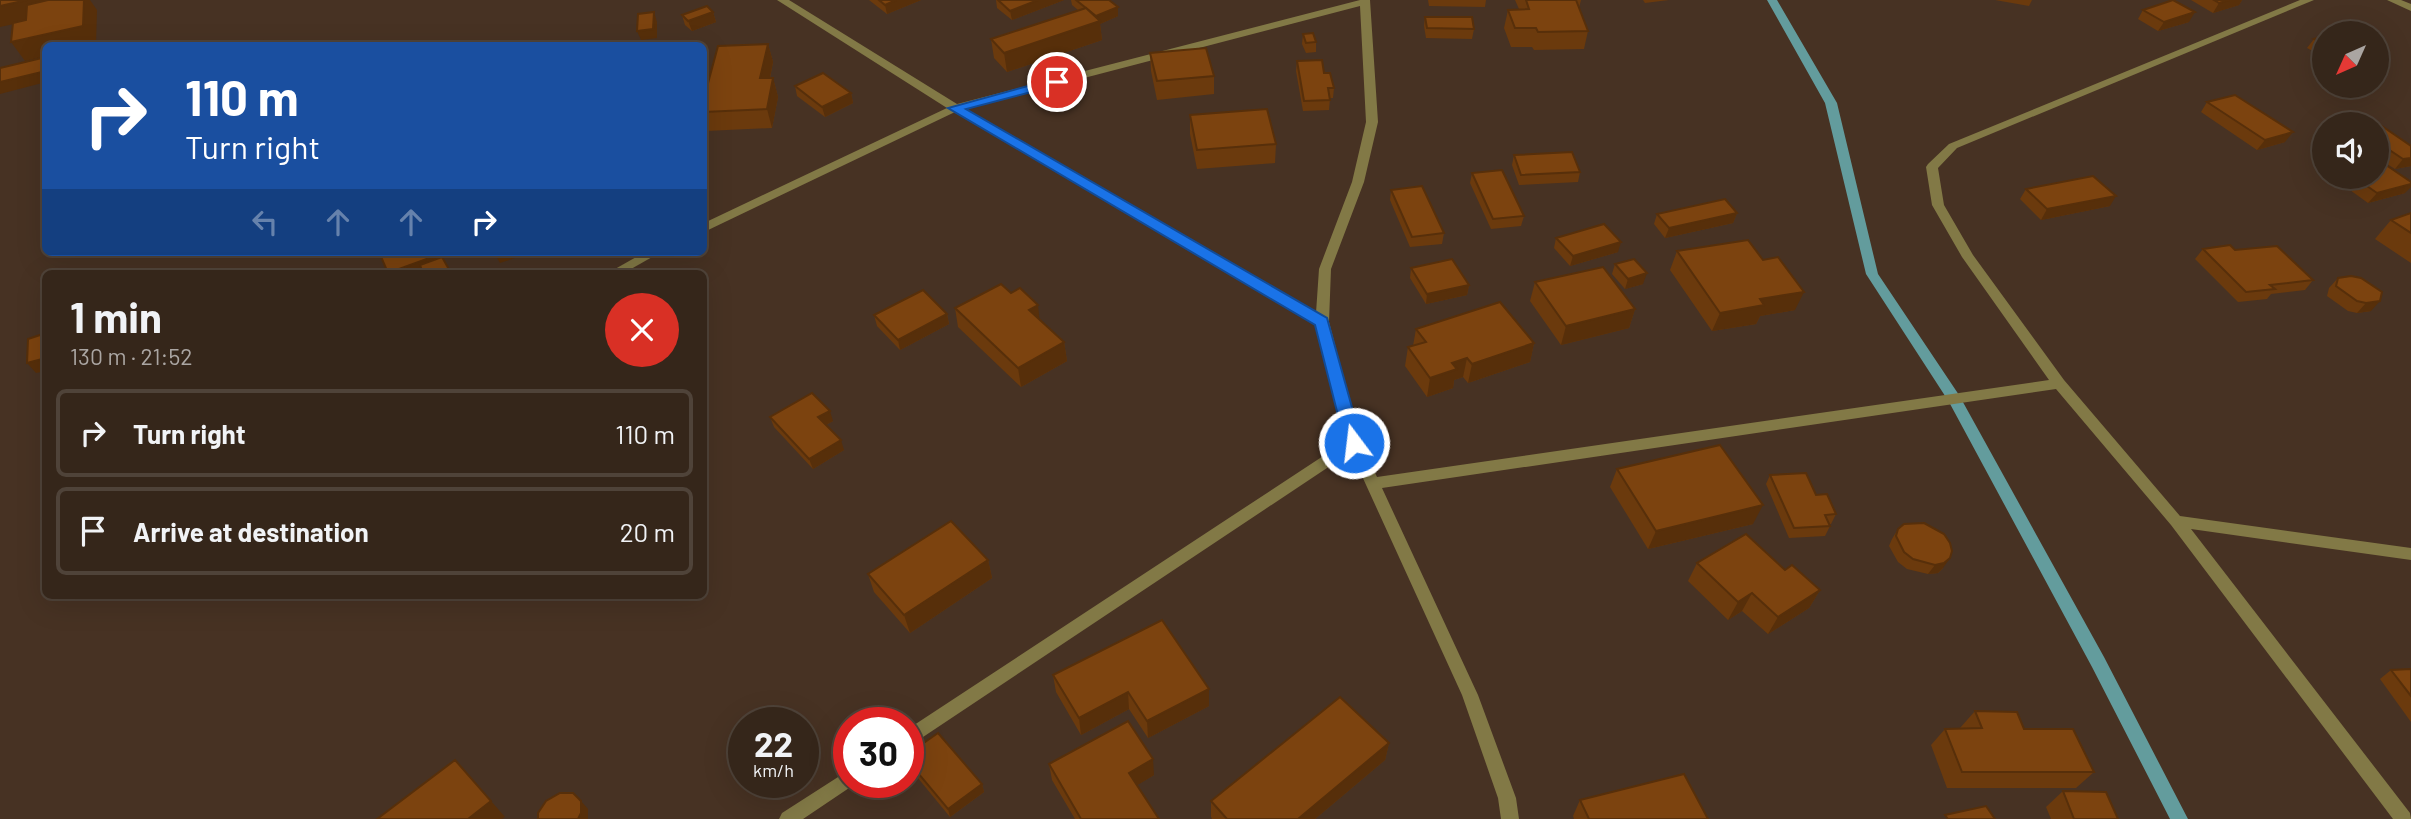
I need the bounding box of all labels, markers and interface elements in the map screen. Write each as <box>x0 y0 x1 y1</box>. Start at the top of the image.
north arrow <box>2312 21 2389 98</box>
map controls <box>2312 21 2389 189</box>
pin <box>1027 52 1087 112</box>
icon: arrive <box>1038 63 1076 101</box>
text: 110 m <box>185 67 299 126</box>
icon: right <box>70 70 161 161</box>
button: sound <box>2312 112 2389 189</box>
text: Turn right <box>185 127 320 165</box>
icon: left <box>246 203 284 241</box>
icon: ahead <box>319 203 357 241</box>
icon: ahead <box>392 203 430 241</box>
icon: right <box>465 203 503 241</box>
text: 1 min <box>70 291 162 341</box>
button: close <box>605 293 679 367</box>
text: 130 m · 21:52 <box>70 342 193 370</box>
position arrow <box>1317 406 1391 480</box>
icon: right <box>74 414 112 452</box>
text: Turn right <box>133 418 246 449</box>
text: 110 m <box>615 418 675 449</box>
icon: arrive <box>74 512 112 550</box>
text: Arrive at destination <box>133 516 369 547</box>
text: 20 m <box>620 516 675 547</box>
speed limit sign: 30 <box>833 707 924 798</box>
text: 22 <box>754 722 793 764</box>
text: km/h <box>753 759 794 781</box>

